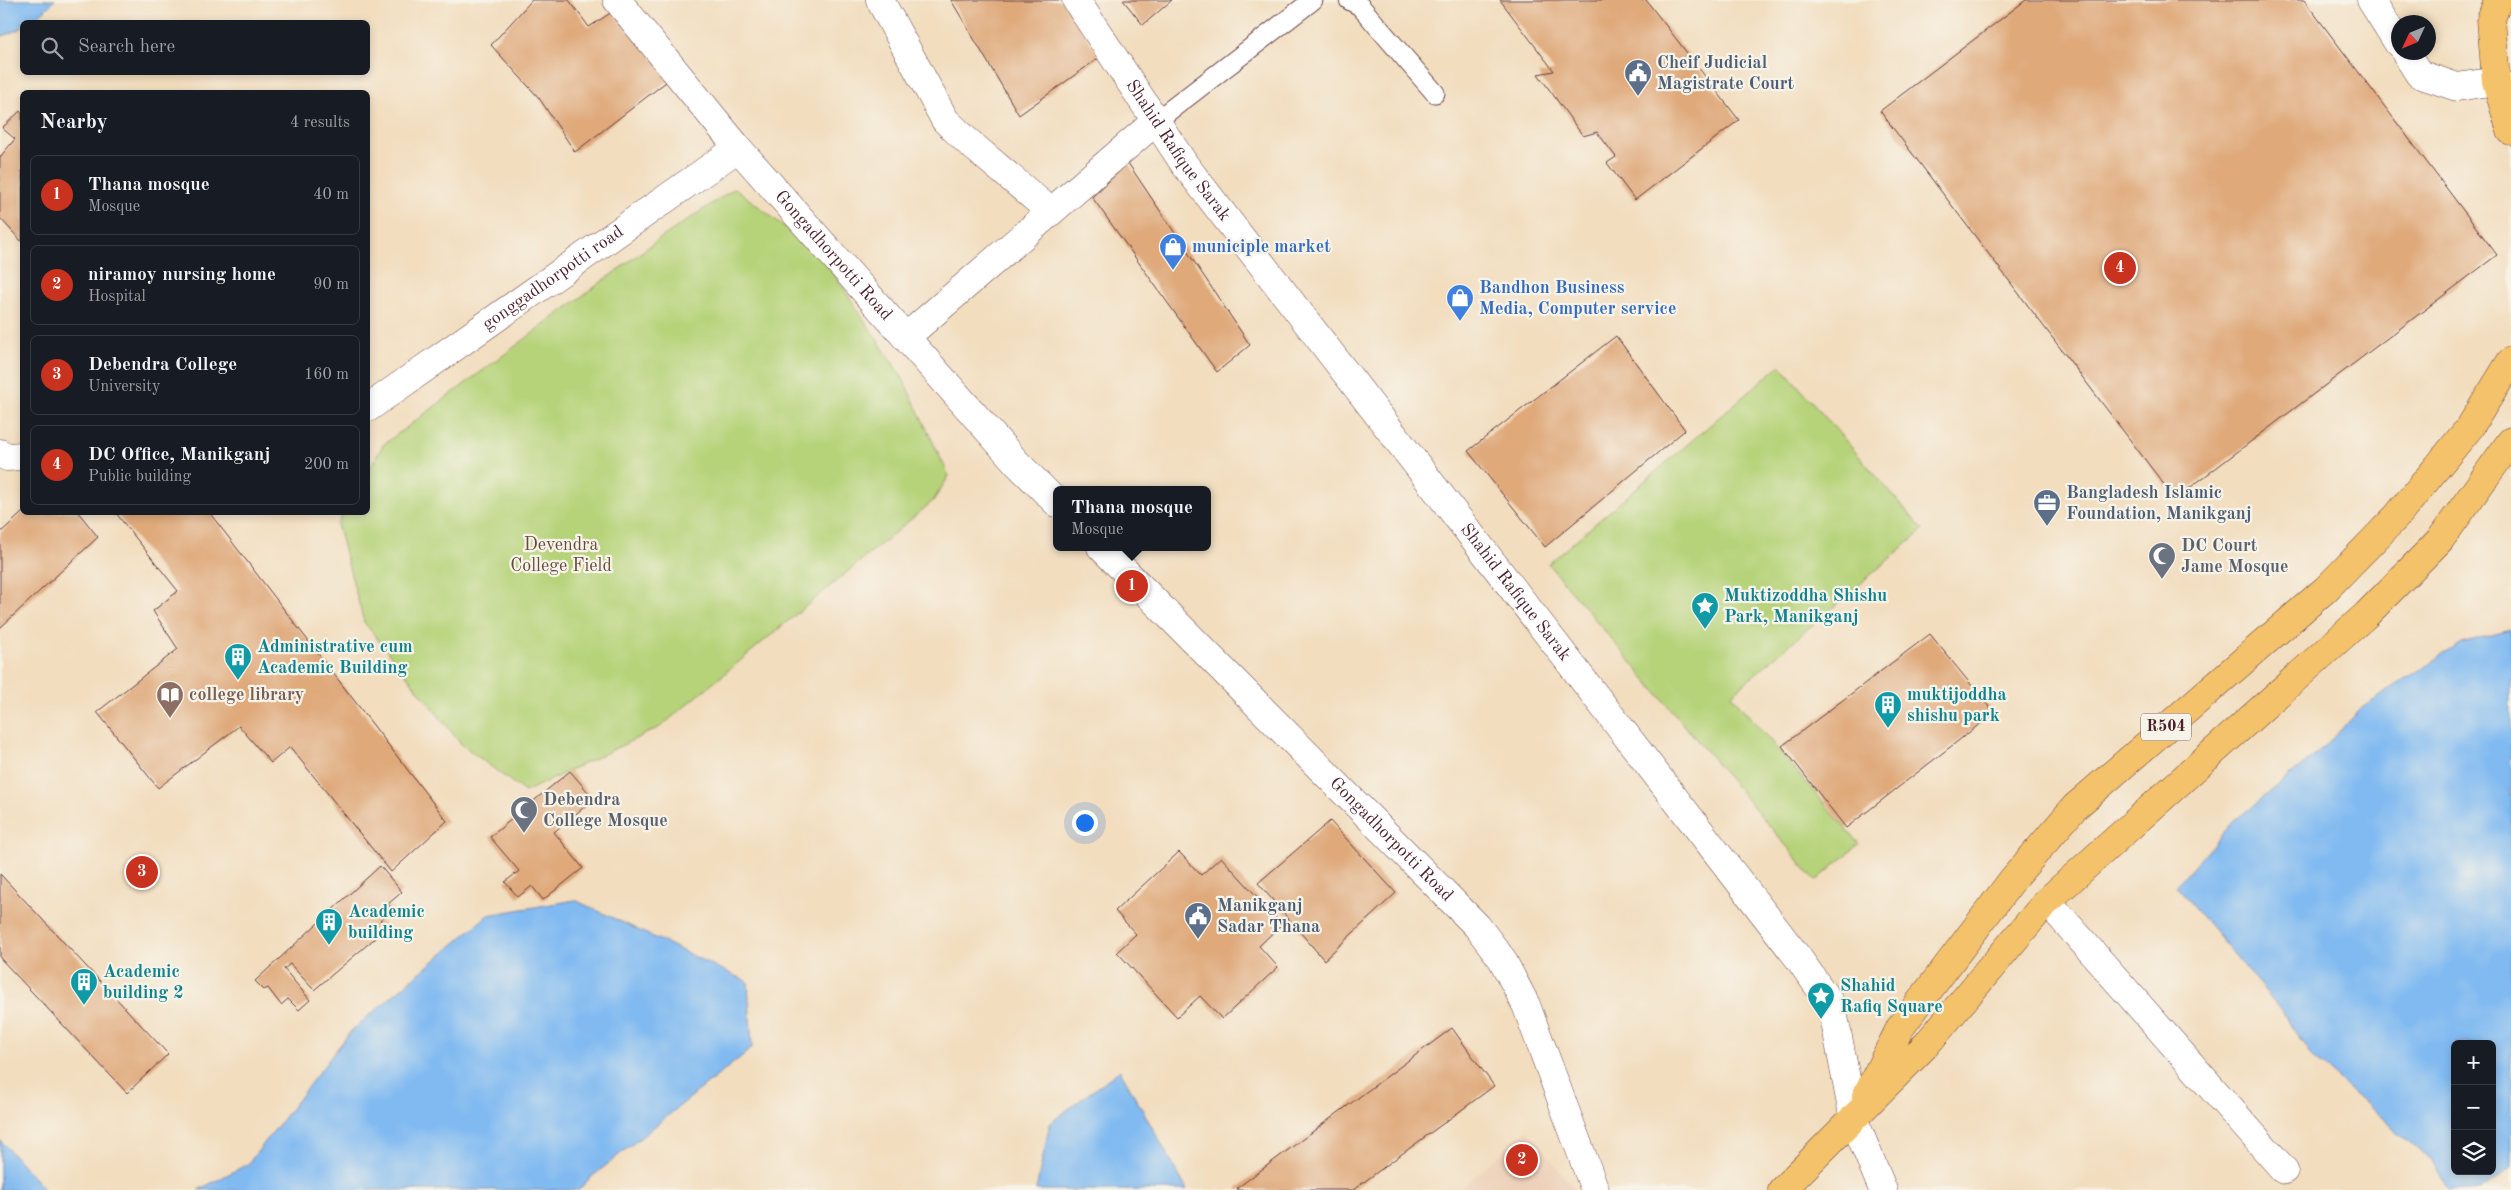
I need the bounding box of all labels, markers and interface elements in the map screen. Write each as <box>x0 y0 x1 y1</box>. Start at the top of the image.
north arrow <box>2391 15 2436 60</box>
search box <box>20 20 370 75</box>
icon: search <box>38 34 66 62</box>
text: Search here <box>78 38 175 57</box>
place label: Cheif Judicial Magistrate Court <box>1657 54 1794 93</box>
public building icon: Cheif Judicial Magistrate Court <box>1623 58 1653 97</box>
street label: Shahid Rafique Sarak <box>1122 77 1234 225</box>
text: Nearby <box>40 112 108 133</box>
text: 4 results <box>290 115 350 131</box>
text: Thana mosque <box>88 176 210 195</box>
text: 1 <box>52 187 62 203</box>
text: 40 m <box>313 187 349 203</box>
street label: Gongadhorpotti Road <box>771 187 895 324</box>
text: Mosque <box>88 199 140 215</box>
street label: gonggadhorpotti road <box>479 222 627 334</box>
shop icon: municiple market <box>1158 232 1188 271</box>
place label: municiple market <box>1192 238 1331 256</box>
pin: 4 <box>2104 249 2136 287</box>
text: niramoy nursing home <box>88 266 276 285</box>
text: 2 <box>52 277 62 293</box>
text: 90 m <box>313 277 349 293</box>
place label: Bandhon Business Media, Computer service <box>1479 279 1677 318</box>
shop icon: Bandhon Business Media, Computer service <box>1445 283 1475 322</box>
text: Hospital <box>88 289 146 305</box>
text: Debendra College <box>88 356 237 375</box>
text: 3 <box>52 367 62 383</box>
text: 160 m <box>304 367 349 383</box>
text: University <box>88 379 160 395</box>
text: DC Office, Manikganj <box>88 446 270 465</box>
text: 4 <box>52 457 62 473</box>
text: 200 m <box>304 457 349 473</box>
text: Public building <box>88 469 191 485</box>
place label: Bangladesh Islamic Foundation, Manikganj <box>2066 484 2252 523</box>
popup <box>1053 486 1211 551</box>
office icon: Bangladesh Islamic Foundation, Manikganj <box>2032 488 2062 527</box>
text: Thana mosque <box>1071 499 1193 518</box>
street label: Shahid Rafique Sarak <box>1457 520 1574 664</box>
text: Mosque <box>1071 522 1123 538</box>
park label: Devendra College Field <box>510 536 612 575</box>
place label: DC Court Jame Mosque <box>2181 537 2288 576</box>
mosque icon: DC Court Jame Mosque <box>2147 541 2177 580</box>
pin: 1 <box>1116 567 1148 605</box>
place label: Muktizoddha Shishu Park, Manikganj <box>1724 587 1887 626</box>
place icon: Muktizoddha Shishu Park, Manikganj <box>1690 591 1720 630</box>
place label: Administrative cum Academic Building <box>257 638 413 677</box>
building icon: Administrative cum Academic Building <box>223 642 253 681</box>
library icon: college library <box>155 680 185 719</box>
place label: college library <box>189 686 304 704</box>
place label: muktijoddha shishu park <box>1907 686 2007 725</box>
building icon: muktijoddha shishu park <box>1873 690 1903 729</box>
road number: R504 <box>2141 714 2191 740</box>
street label: Gongadhorpotti Road <box>1326 774 1456 905</box>
place label: Debendra College Mosque <box>543 791 668 830</box>
mosque icon: Debendra College Mosque <box>509 795 539 834</box>
your location <box>1072 810 1098 836</box>
pin: 3 <box>126 853 158 891</box>
place label: Manikganj Sadar Thana <box>1217 897 1320 936</box>
public building icon: Manikganj Sadar Thana <box>1183 901 1213 940</box>
place label: Academic building <box>348 903 425 942</box>
building icon: Academic building <box>314 907 344 946</box>
place label: Academic building 2 <box>103 963 184 1002</box>
building icon: Academic building 2 <box>69 967 99 1006</box>
place label: Shahid Rafiq Square <box>1840 977 1943 1016</box>
place icon: Shahid Rafiq Square <box>1806 981 1836 1020</box>
map controls <box>2451 1040 2496 1175</box>
button: + <box>2451 1040 2496 1085</box>
button: − <box>2451 1085 2496 1130</box>
button: layers <box>2451 1130 2496 1175</box>
pin: 2 <box>1506 1141 1538 1179</box>

